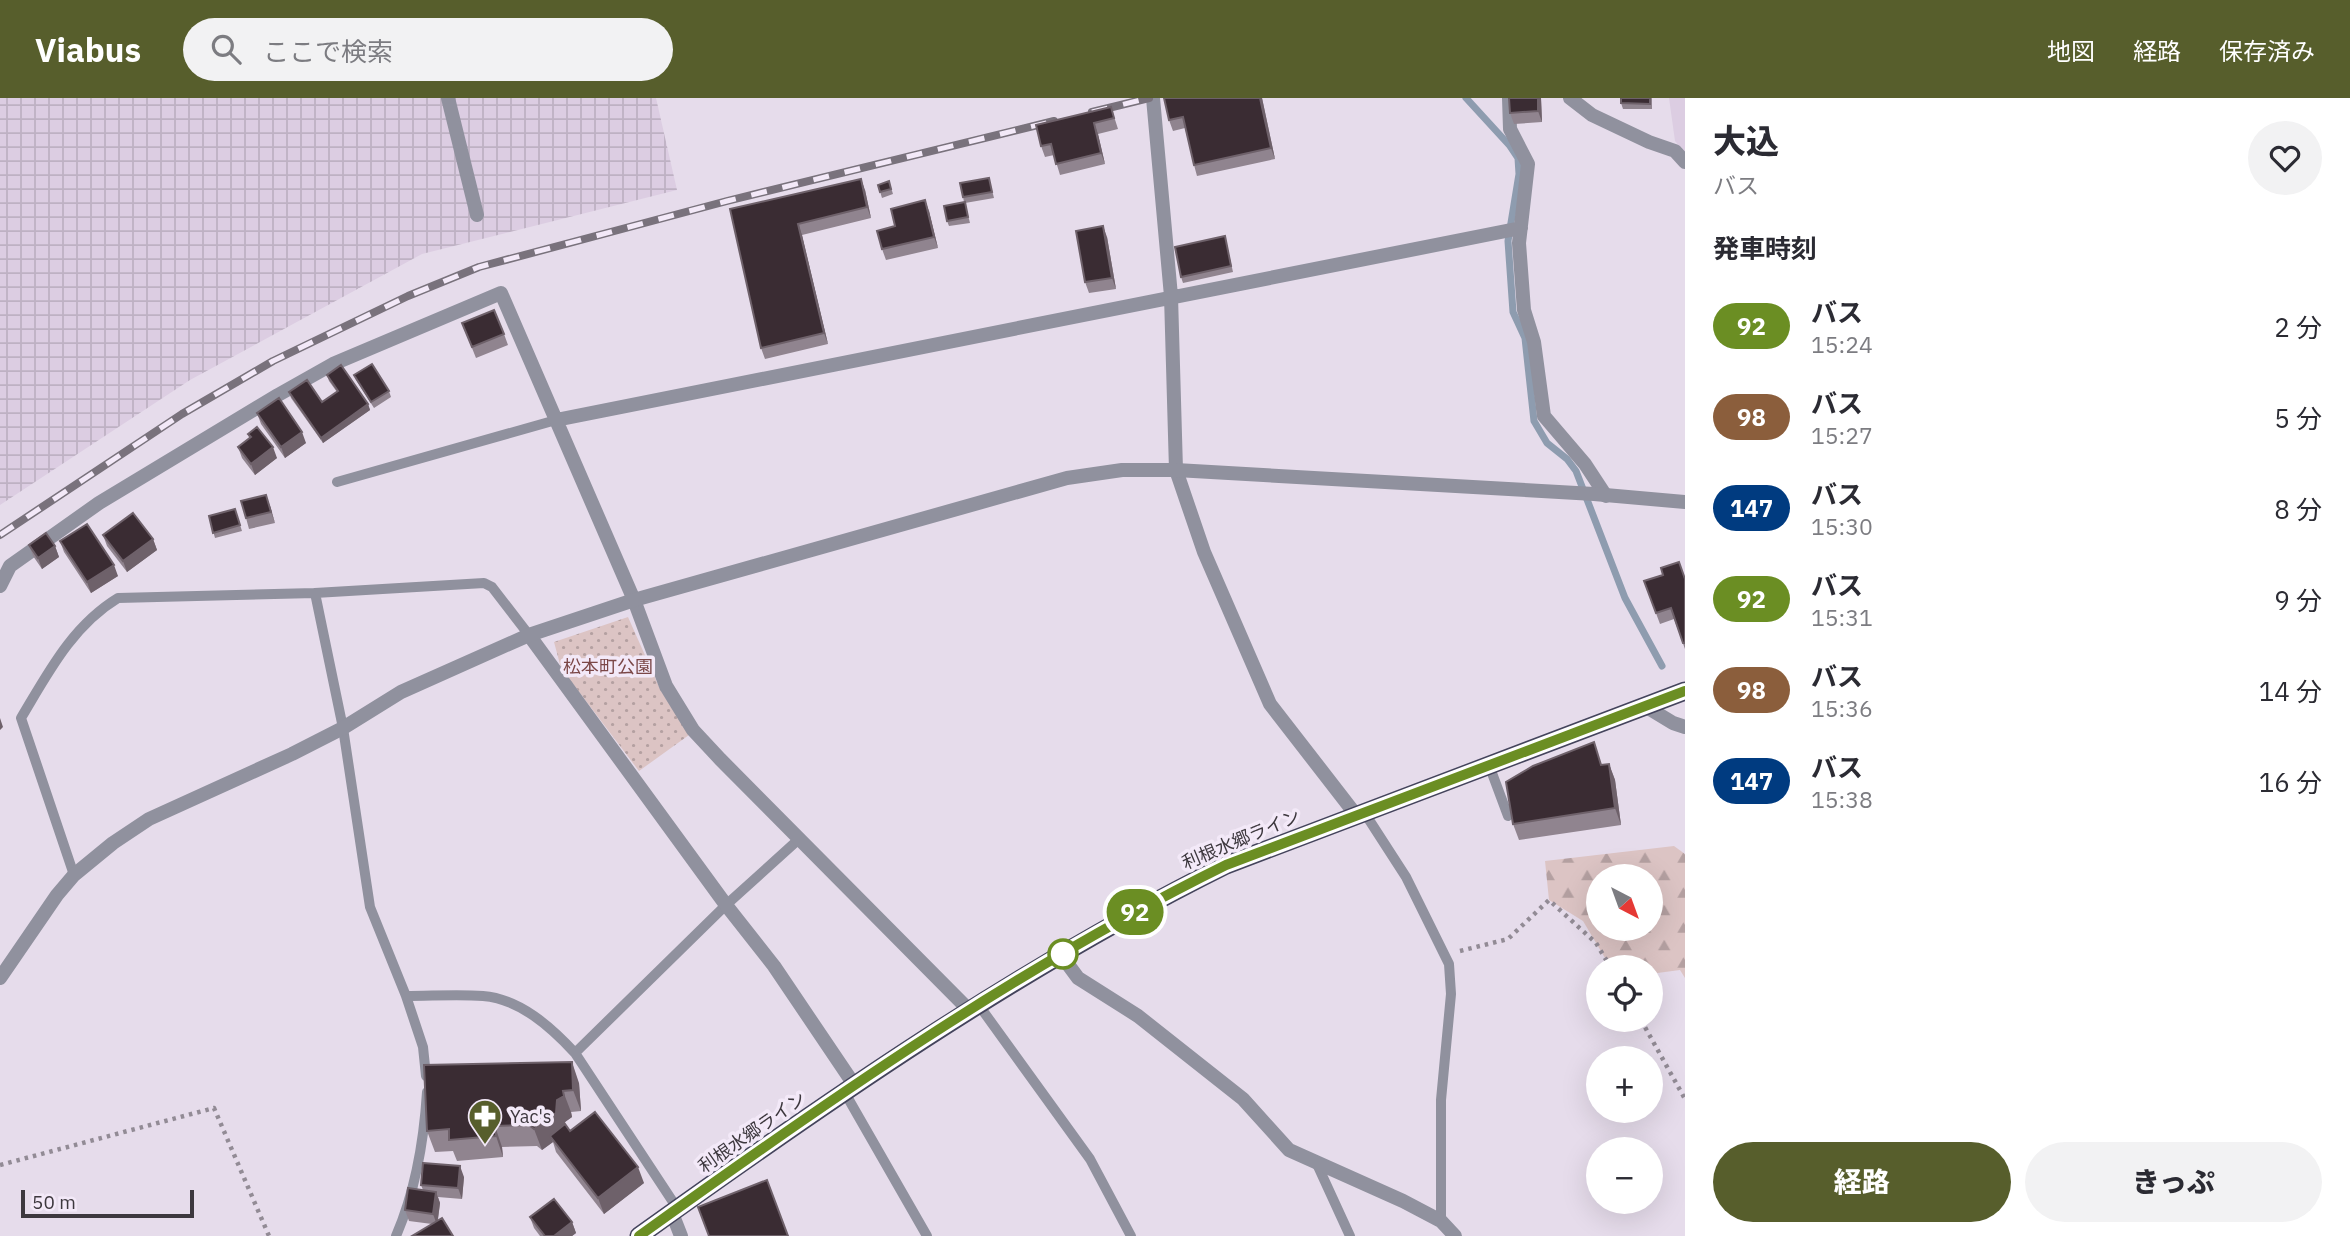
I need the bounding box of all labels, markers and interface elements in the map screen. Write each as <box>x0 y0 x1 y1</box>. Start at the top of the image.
search box <box>183 18 673 81</box>
text: Viabus <box>35 28 141 71</box>
icon: search <box>207 30 245 68</box>
text: ここで検索 <box>263 34 393 68</box>
text: 地図 <box>2047 35 2095 67</box>
text: 経路 <box>2133 35 2181 67</box>
text: 保存済み <box>2219 35 2315 67</box>
text: 大込 <box>1713 119 1779 162</box>
button: heart <box>2248 121 2322 195</box>
text: バス <box>1713 170 1759 200</box>
text: 発車時刻 <box>1713 231 1817 265</box>
text: バス <box>1811 295 1863 329</box>
text: 92 <box>1737 310 1766 342</box>
text: 2 分 <box>2274 310 2322 344</box>
text: 15:24 <box>1811 329 1873 359</box>
text: バス <box>1811 386 1863 420</box>
text: 98 <box>1737 401 1766 433</box>
text: 5 分 <box>2274 401 2322 435</box>
text: 15:27 <box>1811 420 1873 450</box>
text: バス <box>1811 477 1863 511</box>
text: 147 <box>1730 492 1773 524</box>
text: 8 分 <box>2274 492 2322 526</box>
text: 15:30 <box>1811 511 1873 541</box>
text: バス <box>1811 568 1863 602</box>
text: 92 <box>1737 583 1766 615</box>
text: 9 分 <box>2274 583 2322 617</box>
text: 15:31 <box>1811 602 1873 632</box>
park label: 松本町公園 <box>563 655 653 678</box>
text: バス <box>1811 659 1863 693</box>
text: 98 <box>1737 674 1766 706</box>
text: 14 分 <box>2259 674 2322 708</box>
text: 15:36 <box>1811 693 1873 723</box>
text: バス <box>1811 750 1863 784</box>
text: 147 <box>1730 765 1773 797</box>
text: 16 分 <box>2259 765 2322 799</box>
text: 15:38 <box>1811 784 1873 814</box>
street label: 利根水郷ライン <box>1179 804 1303 874</box>
north arrow <box>1586 864 1662 942</box>
map controls <box>1586 864 1663 1214</box>
line badge: 92 <box>1104 889 1166 935</box>
text: 92 <box>1121 896 1149 928</box>
unlabelled marker <box>1048 939 1078 969</box>
button: locate <box>1586 955 1663 1032</box>
button: + <box>1586 1046 1663 1123</box>
street label: 利根水郷ライン <box>694 1086 810 1178</box>
pharmacy icon: Yac's <box>466 1097 504 1146</box>
place label: Yac's <box>510 1105 552 1128</box>
button: − <box>1586 1137 1663 1214</box>
button: 経路 <box>1713 1142 2011 1222</box>
button: きっぷ <box>2025 1142 2322 1222</box>
scale bar <box>21 1187 194 1219</box>
text: 50 m <box>32 1190 76 1214</box>

